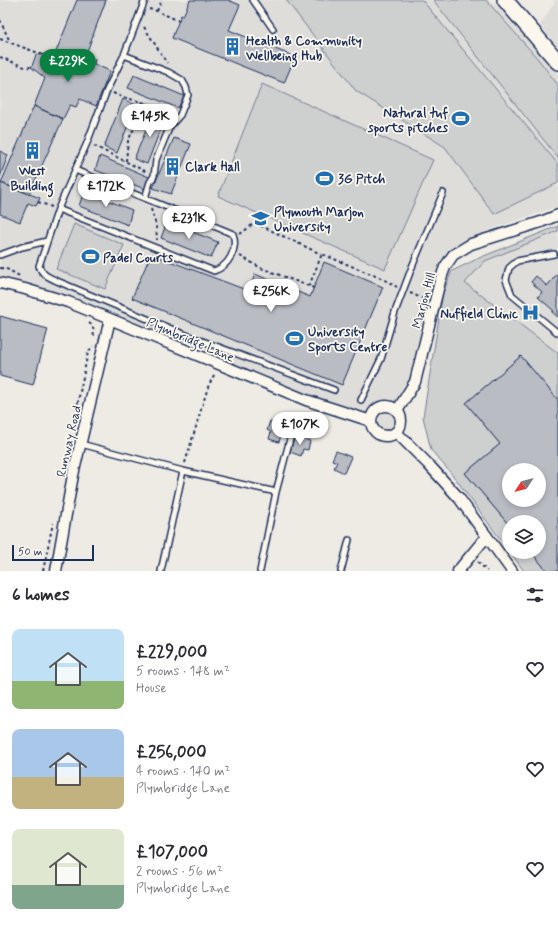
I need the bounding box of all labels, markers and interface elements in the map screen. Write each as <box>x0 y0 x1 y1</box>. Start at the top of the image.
place label: Health & Community Wellbeing Hub <box>245 33 362 68</box>
building icon: Health & Community Wellbeing Hub <box>223 37 243 57</box>
pin: £229K <box>40 49 96 83</box>
text: £229K <box>49 53 87 70</box>
pin: £145K <box>122 104 178 138</box>
place label: Natural tuf sports pitches <box>367 105 448 137</box>
text: £145K <box>130 108 170 125</box>
sports icon: Natural tuf sports pitches <box>451 109 471 129</box>
building icon: West Building <box>22 141 42 161</box>
building icon: Clark Hall <box>162 156 182 176</box>
place label: Clark Hall <box>185 159 240 176</box>
place label: West Building <box>10 163 54 198</box>
sports icon: 3G Pitch <box>315 168 335 188</box>
place label: 3G Pitch <box>338 171 385 188</box>
pin: £172K <box>78 174 134 208</box>
text: £172K <box>87 178 125 195</box>
place label: Plymouth Marjon University <box>274 204 364 236</box>
pin: £231K <box>161 206 217 240</box>
school or university icon: Plymouth Marjon University <box>251 208 271 228</box>
text: £231K <box>171 210 207 227</box>
sports icon: Padel Courts <box>80 247 100 267</box>
place label: Padel Courts <box>103 250 173 267</box>
street label: Marjon Hill <box>409 270 440 330</box>
pin: £256K <box>243 279 299 313</box>
text: £256K <box>252 283 290 300</box>
hospital icon: Nuffield Clinic <box>521 303 541 323</box>
place label: Nuffield Clinic <box>440 306 518 323</box>
street label: Plymbridge Lane <box>143 314 237 368</box>
place label: University Sports Centre <box>308 324 387 356</box>
sports icon: University Sports Centre <box>285 328 305 348</box>
street label: Runway Road <box>53 404 86 479</box>
pin: £107K <box>272 412 328 446</box>
text: £107K <box>281 416 319 433</box>
north arrow <box>502 463 546 507</box>
map controls <box>502 463 546 559</box>
button: layers <box>502 515 546 559</box>
scale bar <box>12 543 94 562</box>
text: 50 m <box>18 545 43 559</box>
text: 6 homes <box>12 584 70 606</box>
icon: filters <box>524 584 546 606</box>
text: £229,000 <box>136 641 207 663</box>
icon: home <box>44 645 92 693</box>
icon: heart <box>524 658 546 680</box>
text: 5 rooms · 148 m² <box>136 663 230 680</box>
text: House <box>136 680 167 697</box>
text: £256,000 <box>136 741 206 763</box>
icon: home <box>44 745 92 793</box>
icon: heart <box>524 758 546 780</box>
text: 4 rooms · 140 m² <box>136 763 230 780</box>
text: Plymbridge Lane <box>136 780 230 797</box>
text: £107,000 <box>136 841 208 863</box>
icon: home <box>44 845 92 893</box>
icon: heart <box>524 858 546 880</box>
text: 2 rooms · 56 m² <box>136 863 223 880</box>
text: Plymbridge Lane <box>136 880 230 897</box>

